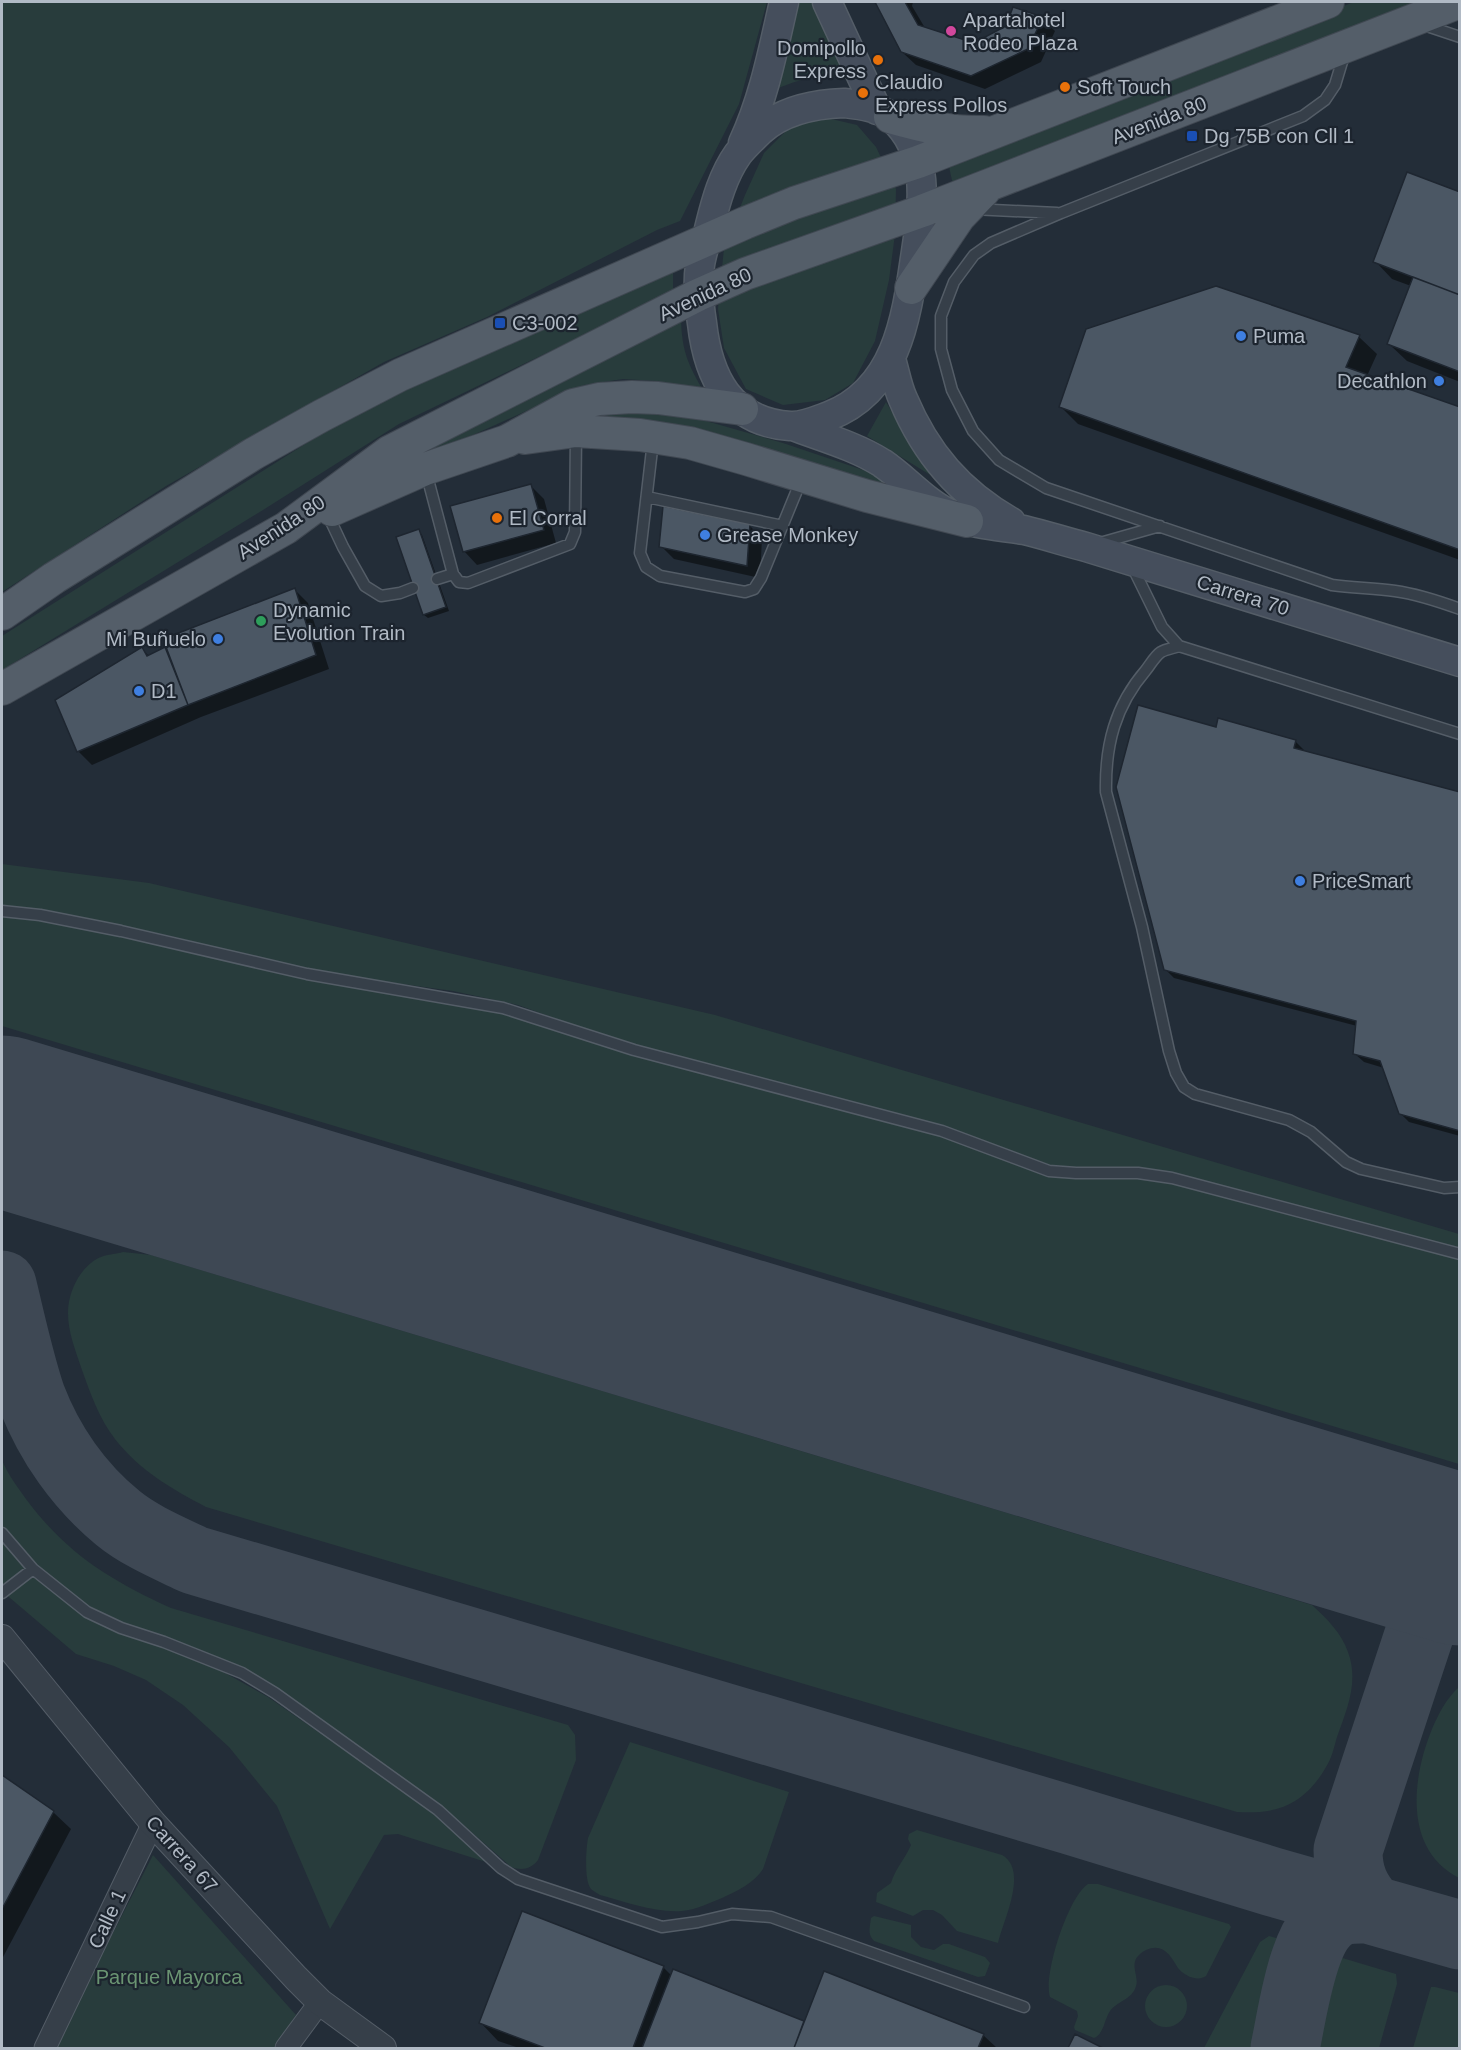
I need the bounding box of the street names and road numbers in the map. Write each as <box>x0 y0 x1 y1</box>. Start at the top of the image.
street label: Avenida 80 <box>1109 92 1209 148</box>
street label: Avenida 80 <box>655 263 755 325</box>
street label: Avenida 80 <box>233 491 329 563</box>
street label: Carrera 70 <box>1194 571 1292 619</box>
street label: Carrera 67 <box>142 1811 222 1897</box>
street label: Calle 1 <box>84 1886 130 1952</box>

